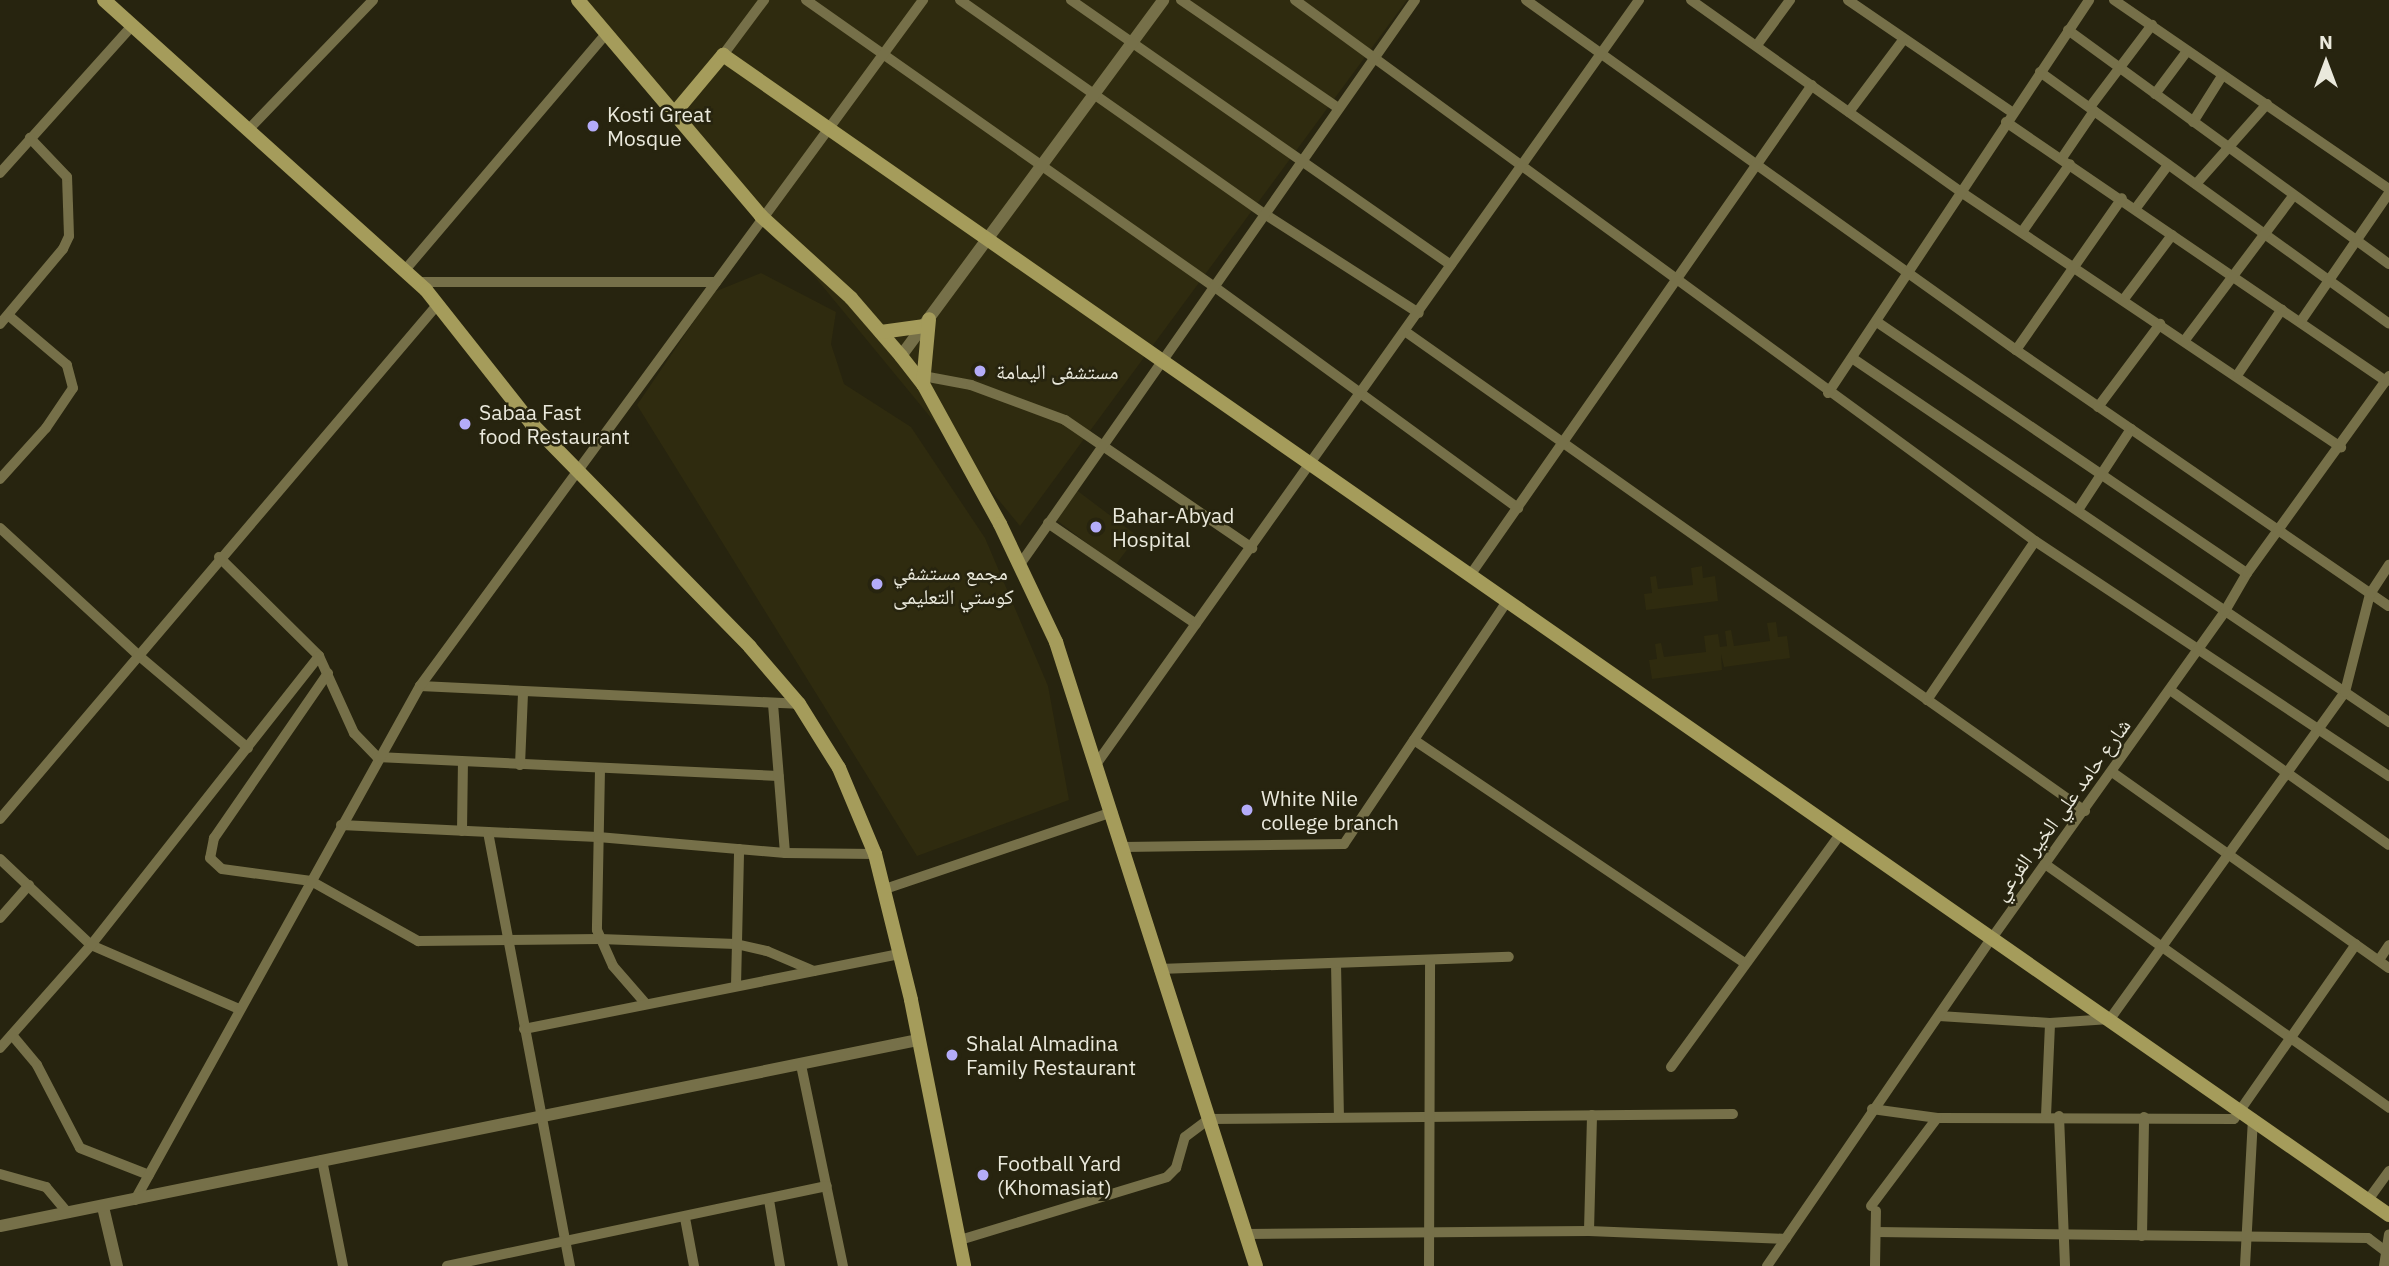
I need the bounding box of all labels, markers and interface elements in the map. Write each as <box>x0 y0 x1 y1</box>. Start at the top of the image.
north arrow <box>2291 28 2361 98</box>
text: N <box>2319 30 2333 54</box>
place label: Kosti Great Mosque <box>607 101 712 151</box>
marker: Kosti Great Mosque <box>585 118 601 134</box>
place label: مستشفى اليمامة <box>996 358 1119 384</box>
marker: مستشفى اليمامة <box>970 361 990 381</box>
place label: Sabaa Fast food Restaurant <box>479 399 630 449</box>
marker: Sabaa Fast food Restaurant <box>457 416 473 432</box>
place label: Bahar-Abyad Hospital <box>1112 502 1234 552</box>
marker: Bahar-Abyad Hospital <box>1086 517 1106 537</box>
place label: مجمع مستشفي كوستي التعليمى <box>893 559 1014 609</box>
marker: مجمع مستشفي كوستي التعليمى <box>867 574 887 594</box>
street label: شارع حامد علي الخير الفرعي <box>1987 713 2135 905</box>
place label: White Nile college branch <box>1261 785 1399 835</box>
marker: White Nile college branch <box>1239 802 1255 818</box>
place label: Shalal Almadina Family Restaurant <box>966 1030 1136 1080</box>
marker: Shalal Almadina Family Restaurant <box>944 1047 960 1063</box>
place label: Football Yard (Khomasiat) <box>997 1150 1121 1200</box>
marker: Football Yard (Khomasiat) <box>975 1167 991 1183</box>

